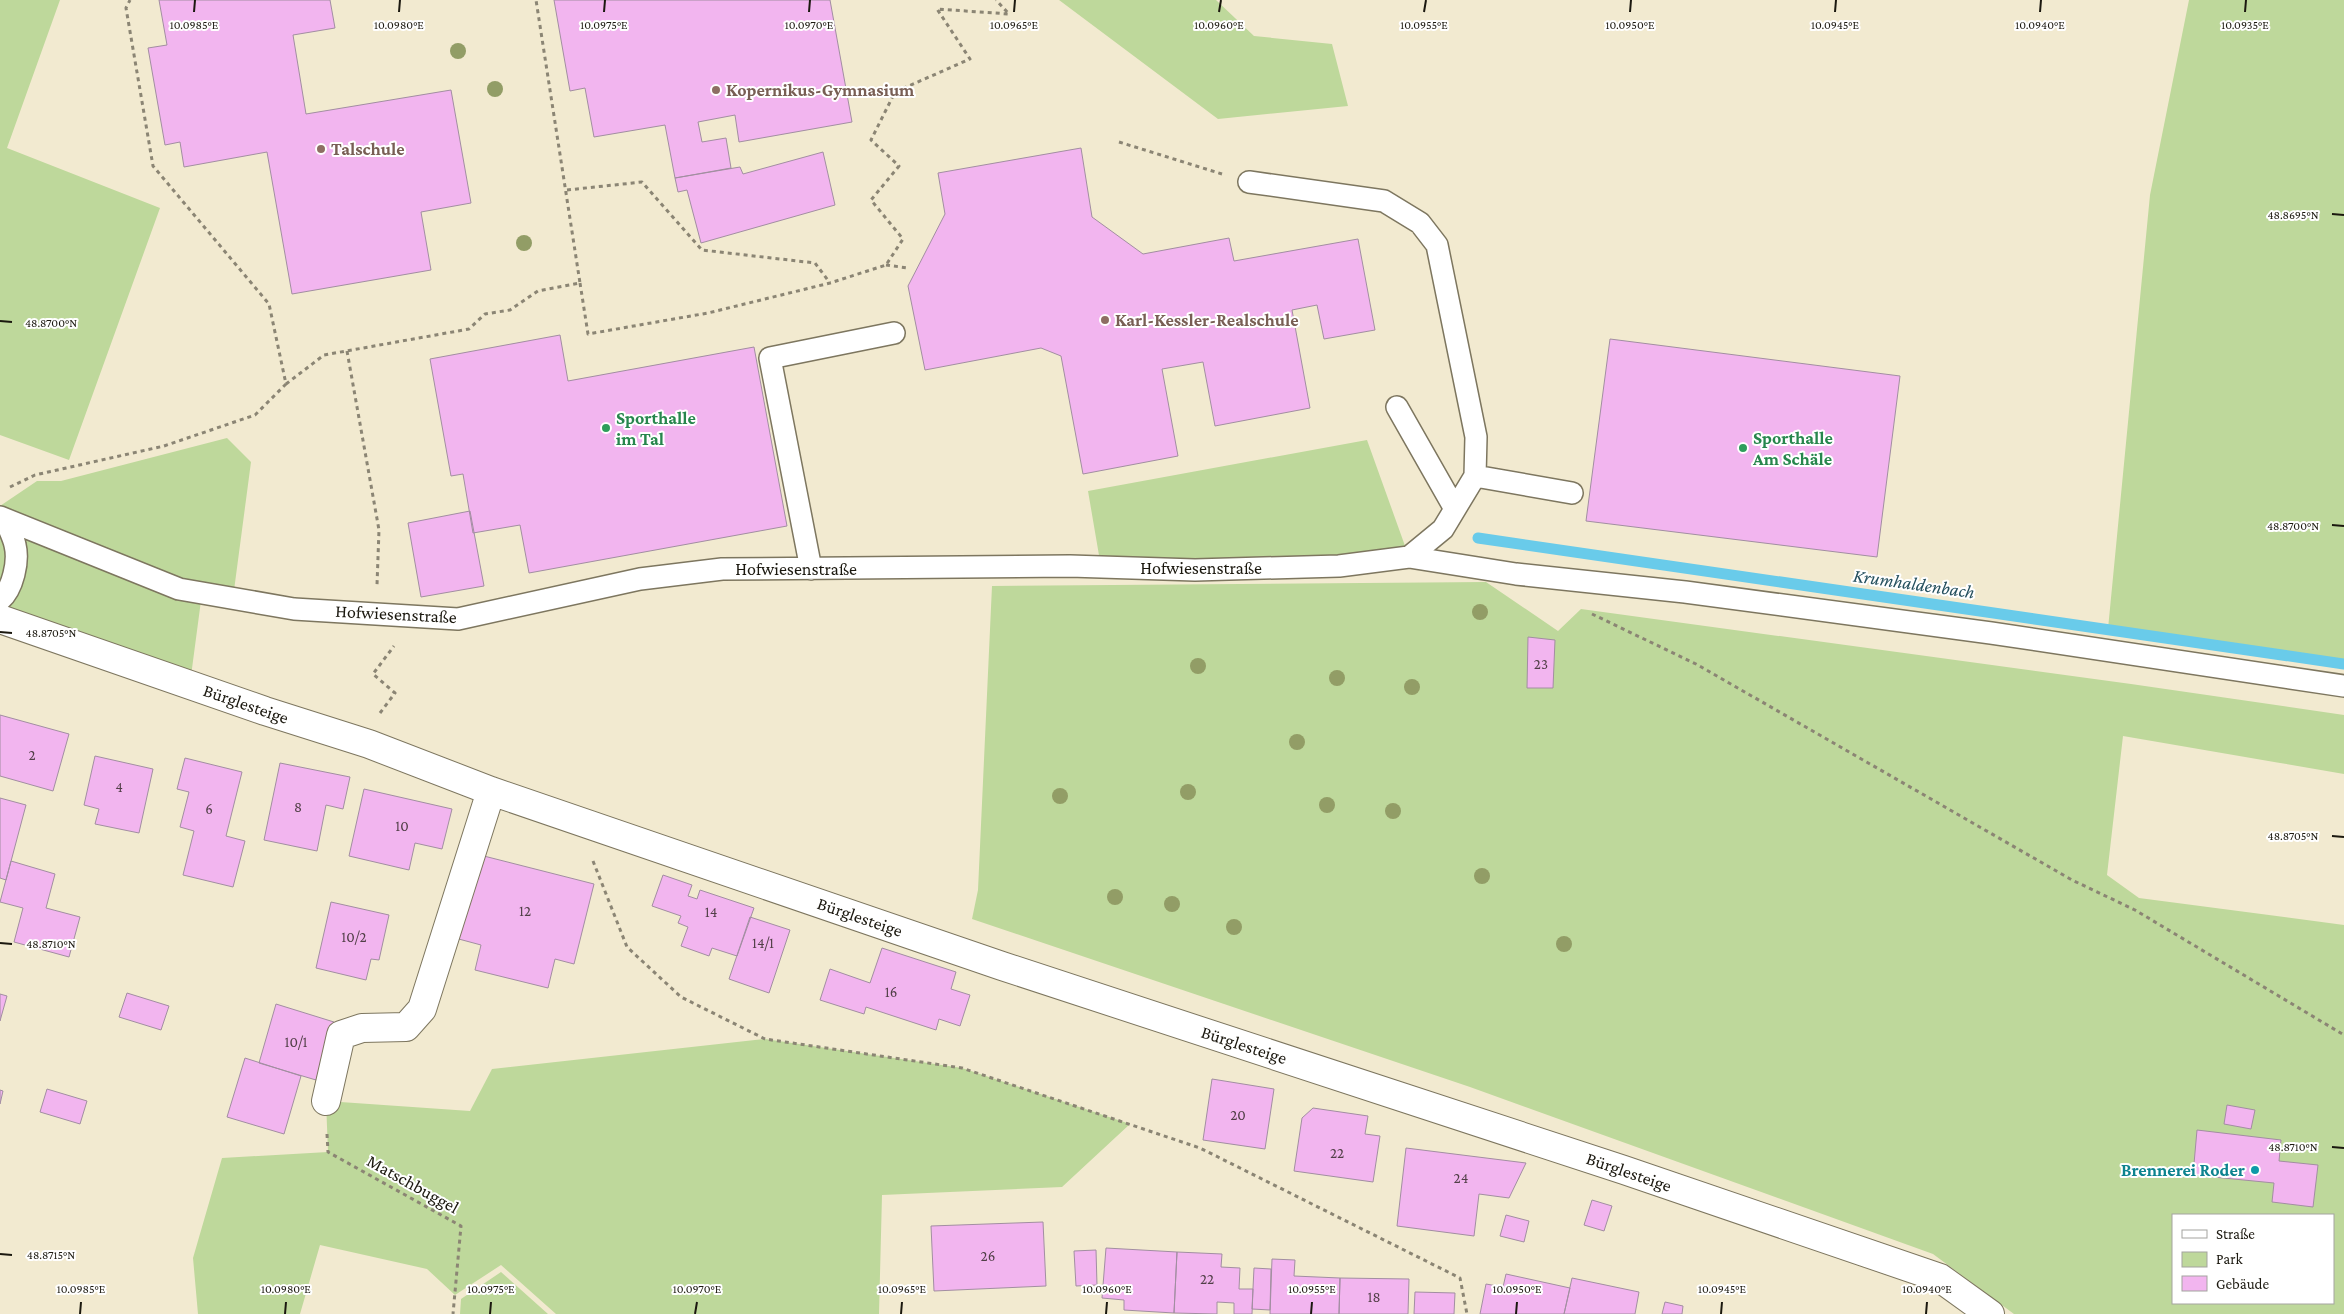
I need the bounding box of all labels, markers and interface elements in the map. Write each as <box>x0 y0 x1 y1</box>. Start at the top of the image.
text: 10.0985°E <box>170 18 219 32</box>
text: 10.0980°E <box>374 18 424 32</box>
text: 10.0975°E <box>580 18 628 32</box>
text: 10.0970°E <box>785 18 834 32</box>
text: 10.0965°E <box>990 18 1038 32</box>
text: 10.0960°E <box>1194 18 1244 32</box>
text: 10.0955°E <box>1400 18 1448 32</box>
text: 10.0950°E <box>1606 18 1655 32</box>
text: 10.0945°E <box>1811 18 1860 32</box>
text: 10.0940°E <box>2015 18 2065 32</box>
text: 10.0935°E <box>2221 18 2269 32</box>
place label: Kopernikus-Gymnasium <box>726 80 915 100</box>
marker: Kopernikus-Gymnasium <box>710 84 722 96</box>
place label: Talschule <box>331 139 405 159</box>
marker: Talschule <box>315 143 327 155</box>
text: 48.8695°N <box>2267 208 2319 222</box>
place label: Karl-Kessler-Realschule <box>1115 310 1299 330</box>
marker: Karl-Kessler-Realschule <box>1099 314 1111 326</box>
text: 48.8700°N <box>25 316 77 330</box>
place label: Sporthalle im Tal <box>616 408 696 449</box>
marker: Sporthalle im Tal <box>600 422 612 434</box>
place label: Sporthalle Am Schäle <box>1752 428 1833 469</box>
marker: Sporthalle Am Schäle <box>1737 442 1749 454</box>
text: 48.8700°N <box>2267 519 2319 533</box>
street label: Hofwiesenstraße <box>1140 558 1262 578</box>
street label: Hofwiesenstraße <box>735 559 857 579</box>
water label: Krumhaldenbach <box>1852 565 1976 602</box>
street label: Hofwiesenstraße <box>335 601 457 627</box>
text: 48.8705°N <box>26 626 77 640</box>
house number: 23 <box>1534 656 1548 672</box>
street label: Bürglesteige <box>201 680 291 728</box>
house number: 2 <box>28 747 36 763</box>
house number: 4 <box>115 779 123 795</box>
house number: 8 <box>294 799 302 815</box>
house number: 6 <box>205 801 213 817</box>
house number: 10 <box>395 818 409 834</box>
text: 48.8705°N <box>2268 829 2319 843</box>
street label: Bürglesteige <box>815 893 905 941</box>
house number: 12 <box>519 903 531 919</box>
house number: 14 <box>705 904 717 920</box>
house number: 10/2 <box>341 929 367 945</box>
house number: 14/1 <box>752 935 774 951</box>
text: 48.8710°N <box>26 937 76 951</box>
house number: 16 <box>885 984 897 1000</box>
street label: Bürglesteige <box>1199 1022 1289 1068</box>
house number: 10/1 <box>285 1034 307 1050</box>
house number: 20 <box>1230 1107 1246 1123</box>
text: 48.8710°N <box>2268 1140 2318 1154</box>
house number: 22 <box>1330 1145 1344 1161</box>
street label: Bürglesteige <box>1584 1148 1674 1196</box>
street label: Matschbuggel <box>364 1151 463 1218</box>
place label: Brennerei Roder <box>2121 1160 2245 1180</box>
marker: Brennerei Roder <box>2249 1164 2261 1176</box>
house number: 24 <box>1454 1170 1468 1186</box>
legend <box>2172 1214 2334 1304</box>
text: Straße <box>2216 1226 2255 1242</box>
text: 48.8715°N <box>27 1248 75 1262</box>
house number: 26 <box>981 1248 995 1264</box>
text: Park <box>2216 1251 2243 1267</box>
house number: 22 <box>1200 1271 1214 1287</box>
text: Gebäude <box>2216 1276 2270 1292</box>
text: 10.0985°E <box>57 1282 106 1296</box>
text: 10.0980°E <box>261 1282 311 1296</box>
text: 10.0975°E <box>467 1282 515 1296</box>
text: 10.0970°E <box>673 1282 722 1296</box>
text: 10.0965°E <box>878 1282 926 1296</box>
text: 10.0960°E <box>1082 1282 1132 1296</box>
text: 10.0955°E <box>1288 1282 1336 1296</box>
text: 10.0950°E <box>1493 1282 1542 1296</box>
text: 10.0945°E <box>1698 1282 1747 1296</box>
text: 10.0940°E <box>1902 1282 1952 1296</box>
house number: 18 <box>1367 1289 1381 1305</box>

